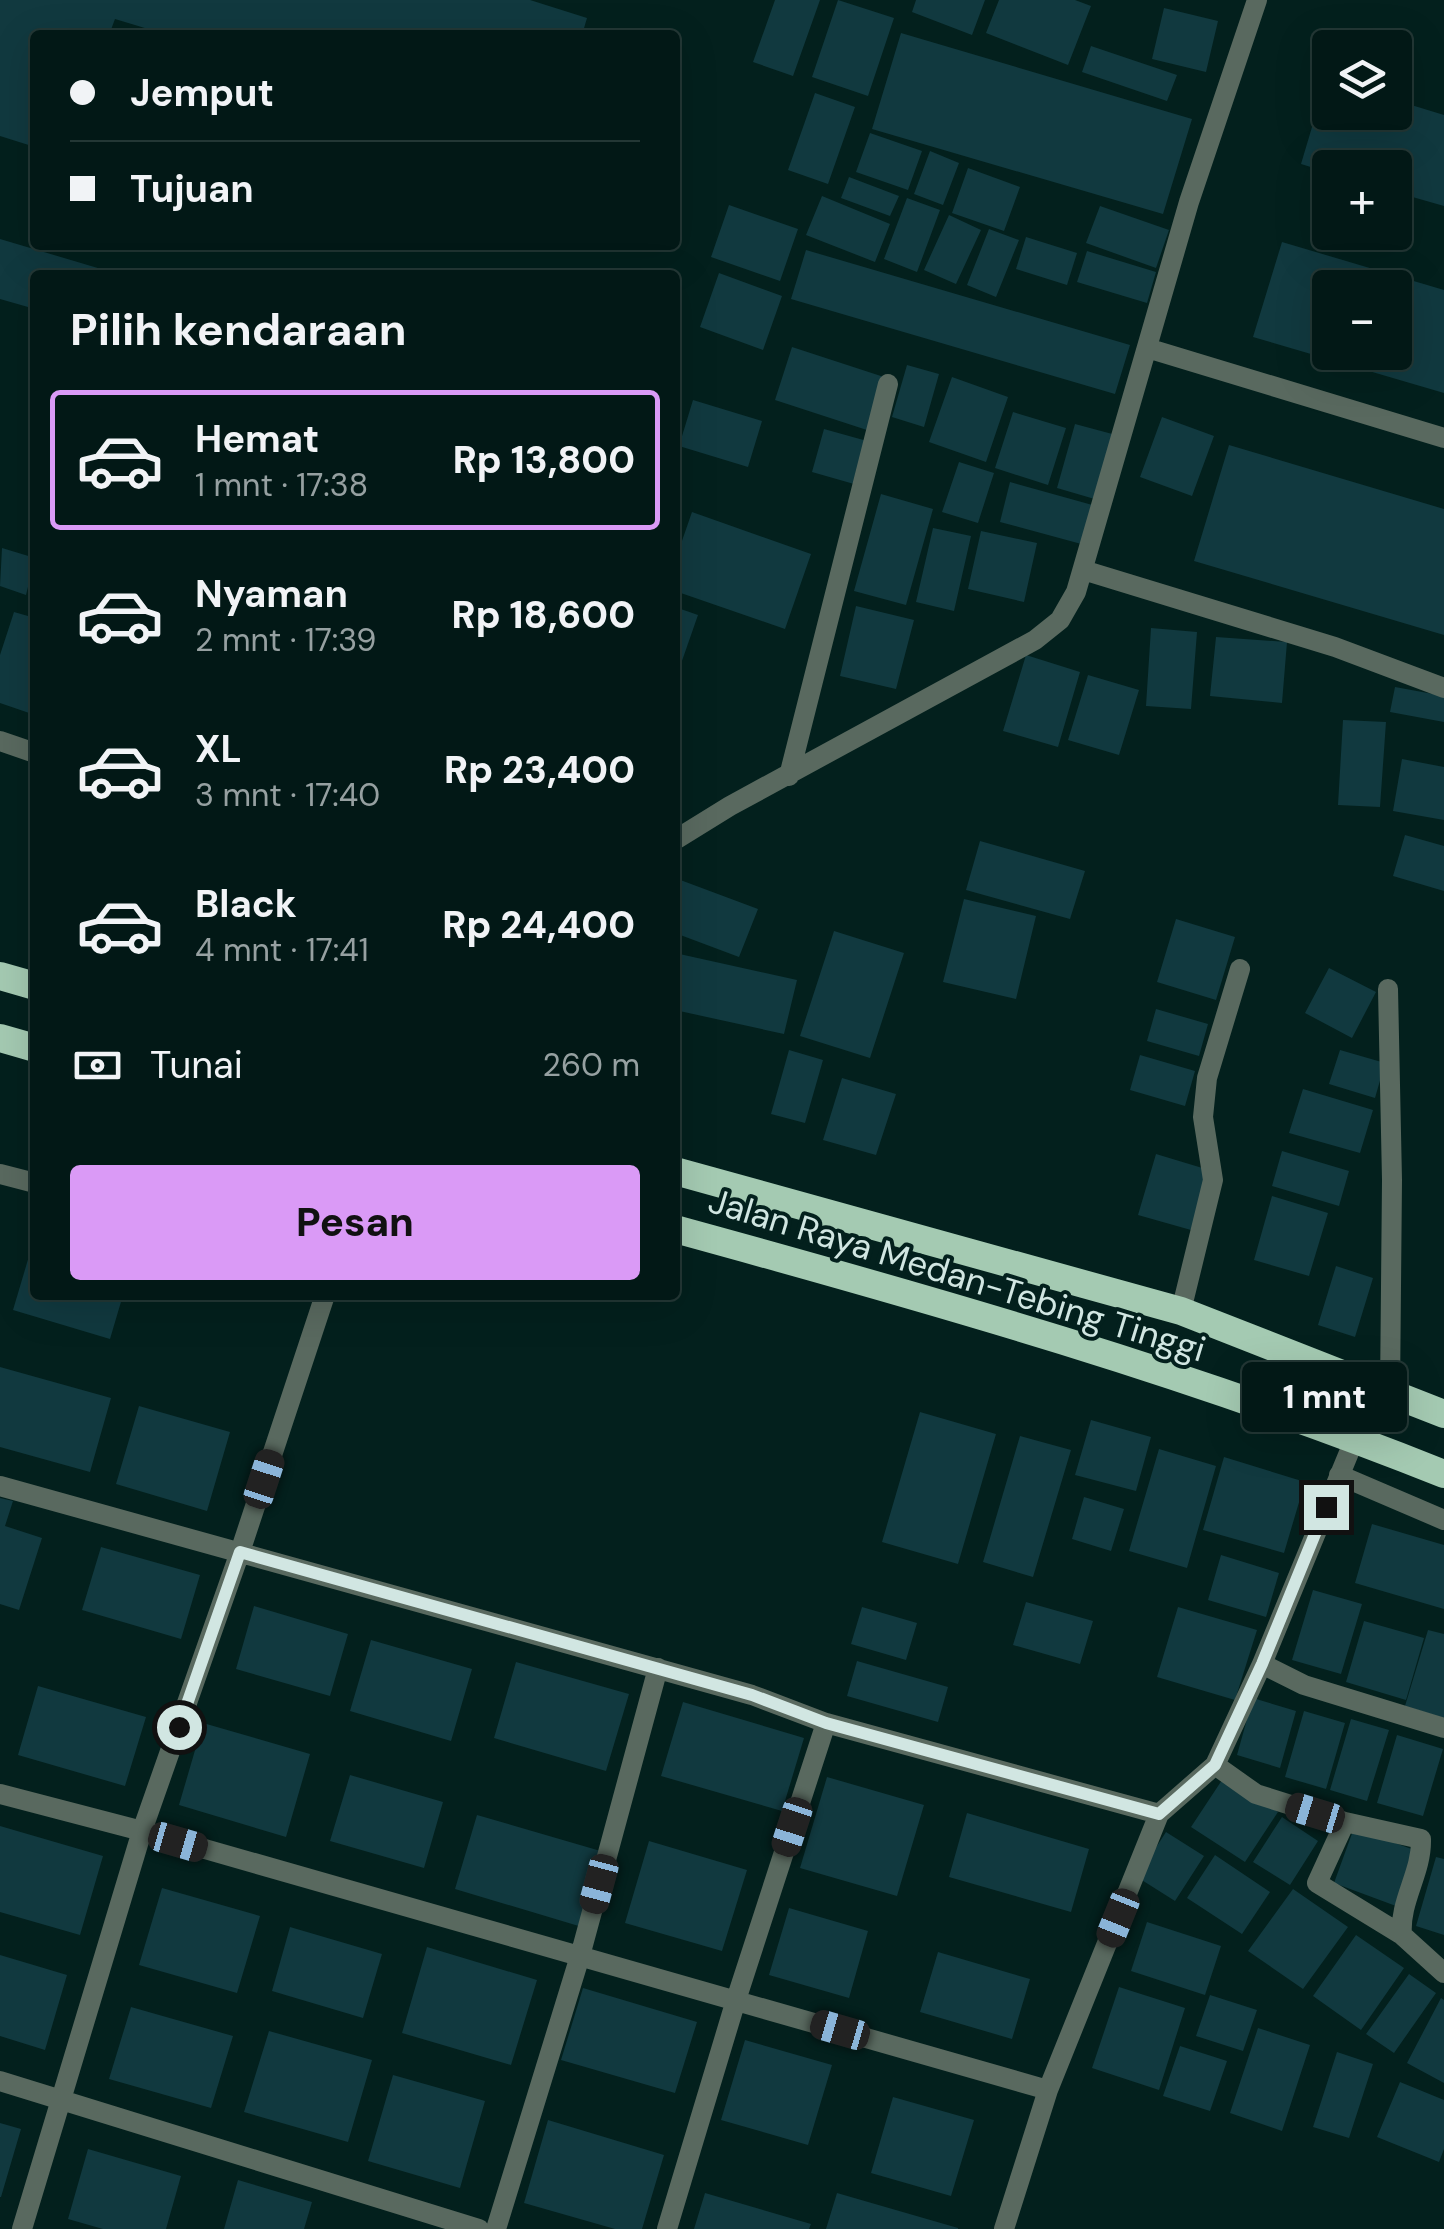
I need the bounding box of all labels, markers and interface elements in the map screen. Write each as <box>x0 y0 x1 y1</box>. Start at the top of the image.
map controls <box>1312 30 1412 370</box>
button: layers <box>1312 30 1412 130</box>
text: Jemput <box>130 68 274 118</box>
button: + <box>1312 150 1412 250</box>
text: Tujuan <box>130 164 254 214</box>
button: − <box>1312 270 1412 370</box>
text: Pilih kendaraan <box>70 300 406 359</box>
text: Hemat <box>195 414 319 464</box>
icon: car <box>75 415 165 505</box>
text: Rp 13,800 <box>453 435 635 485</box>
text: 1 mnt · 17:38 <box>195 464 368 506</box>
text: Nyaman <box>195 569 348 619</box>
icon: car <box>75 570 165 660</box>
text: Rp 18,600 <box>452 590 635 640</box>
text: 2 mnt · 17:39 <box>195 619 376 661</box>
text: XL <box>195 724 242 774</box>
icon: car <box>75 725 165 815</box>
text: Rp 23,400 <box>444 745 635 795</box>
text: 3 mnt · 17:40 <box>195 774 380 816</box>
text: Black <box>195 879 297 929</box>
icon: car <box>75 880 165 970</box>
text: Rp 24,400 <box>442 900 635 950</box>
text: 4 mnt · 17:41 <box>195 929 369 971</box>
icon: cash <box>70 1038 125 1093</box>
text: Tunai <box>150 1040 243 1090</box>
text: 260 m <box>543 1044 640 1086</box>
button: Pesan <box>70 1165 640 1280</box>
street label: Jalan Raya Medan-Tebing Tinggi <box>703 1177 1211 1373</box>
callout: 1 mnt <box>1244 1362 1408 1432</box>
text: 1 mnt <box>1283 1376 1366 1418</box>
car <box>240 1446 288 1512</box>
route end <box>1304 1485 1349 1530</box>
route start <box>157 1705 202 1750</box>
car <box>1282 1790 1348 1836</box>
car <box>768 1794 816 1860</box>
car <box>145 1819 211 1865</box>
car <box>577 1851 621 1917</box>
car <box>1093 1885 1143 1951</box>
car <box>807 2007 873 2053</box>

